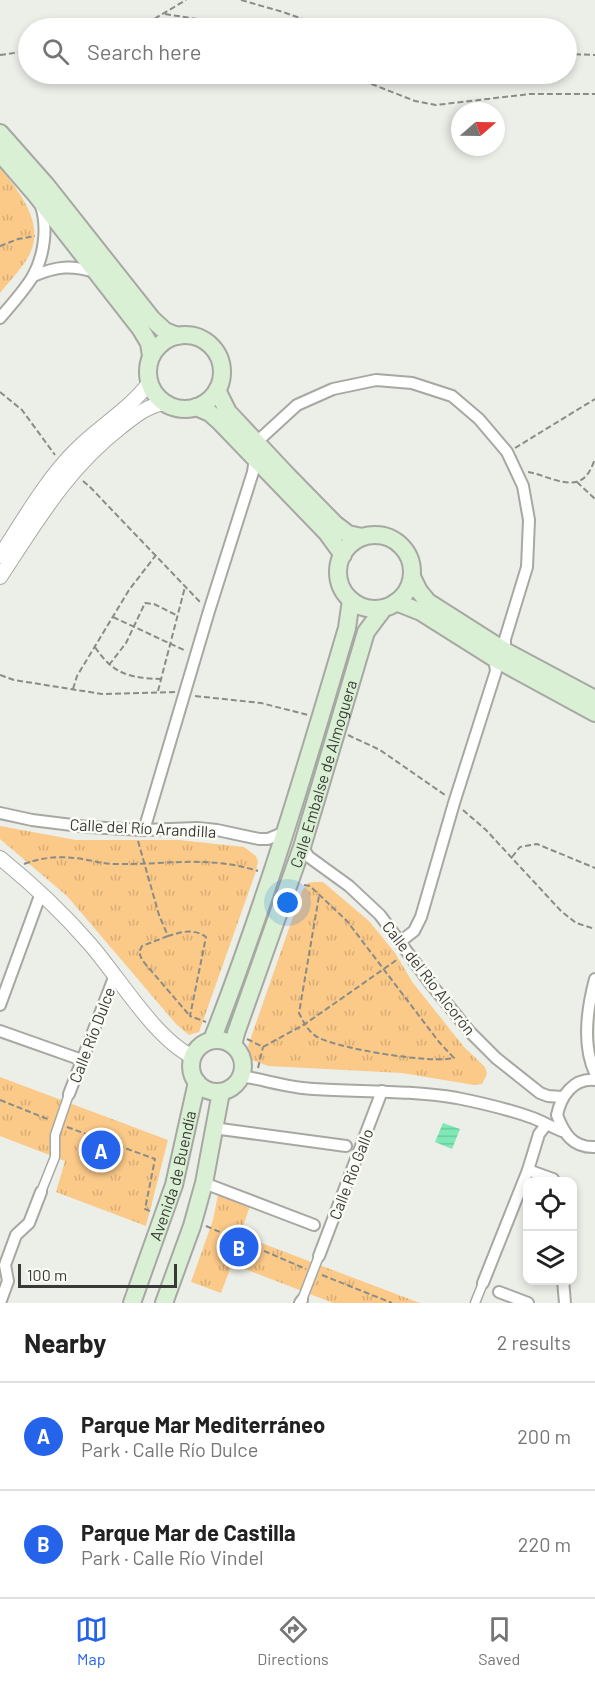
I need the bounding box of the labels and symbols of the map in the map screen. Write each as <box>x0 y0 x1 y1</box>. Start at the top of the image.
north arrow <box>451 102 505 156</box>
street label: Calle Embalse de Almoguera <box>285 677 360 870</box>
street label: Calle del Río Arandilla <box>69 814 217 841</box>
your location <box>273 888 302 917</box>
street label: Calle del Río Alcorón <box>379 917 480 1038</box>
street label: Calle Río Dulce <box>65 984 118 1085</box>
street label: Avenida de Buendía <box>145 1109 199 1243</box>
street label: Calle Río Gallo <box>324 1126 377 1222</box>
pin: A <box>82 1128 120 1172</box>
pin: B <box>220 1224 258 1270</box>
scale bar <box>18 1261 177 1288</box>

